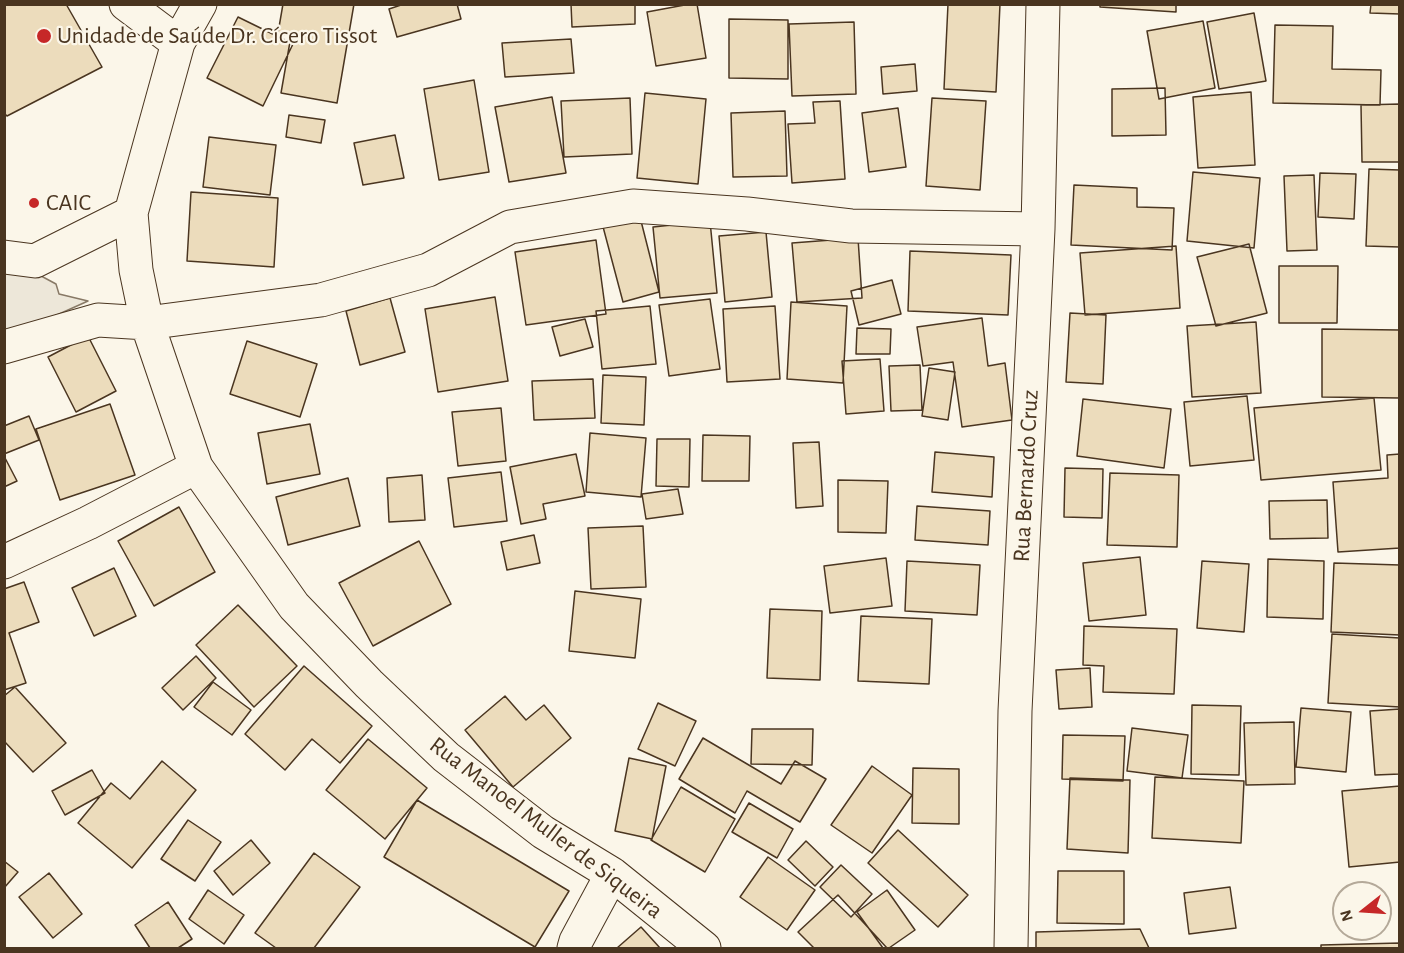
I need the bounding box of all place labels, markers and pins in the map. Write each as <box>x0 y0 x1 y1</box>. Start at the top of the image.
place label: Unidade de Saúde Dr. Cícero Tissot <box>57 22 377 50</box>
marker: Unidade de Saúde Dr. Cícero Tissot <box>35 27 53 45</box>
place label: CAIC <box>46 189 91 217</box>
marker: CAIC <box>27 196 41 210</box>

